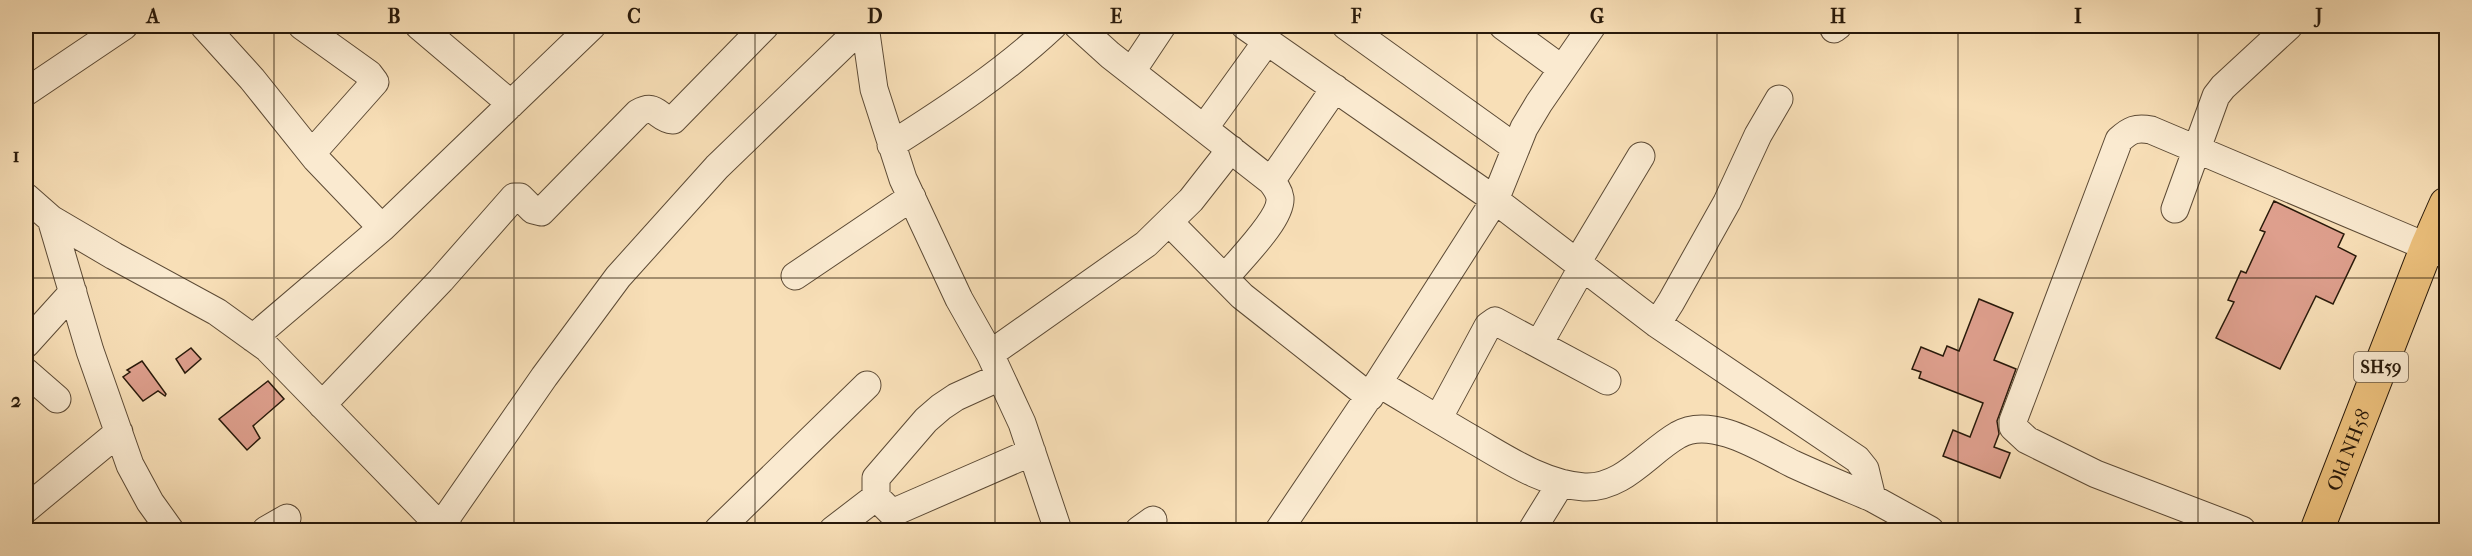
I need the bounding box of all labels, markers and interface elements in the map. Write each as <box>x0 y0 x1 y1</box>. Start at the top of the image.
text: A <box>145 5 161 28</box>
text: B <box>387 5 401 28</box>
text: C <box>627 5 641 28</box>
text: D <box>867 5 883 28</box>
text: E <box>1110 5 1122 28</box>
text: F <box>1350 5 1362 28</box>
text: G <box>1590 5 1604 28</box>
text: H <box>1830 5 1846 28</box>
text: I <box>2074 5 2082 28</box>
text: J <box>2313 5 2323 28</box>
text: 1 <box>12 144 20 167</box>
road number: SH59 <box>2354 352 2408 382</box>
text: 2 <box>11 389 21 412</box>
street label: Old NH58 <box>2322 406 2374 494</box>

